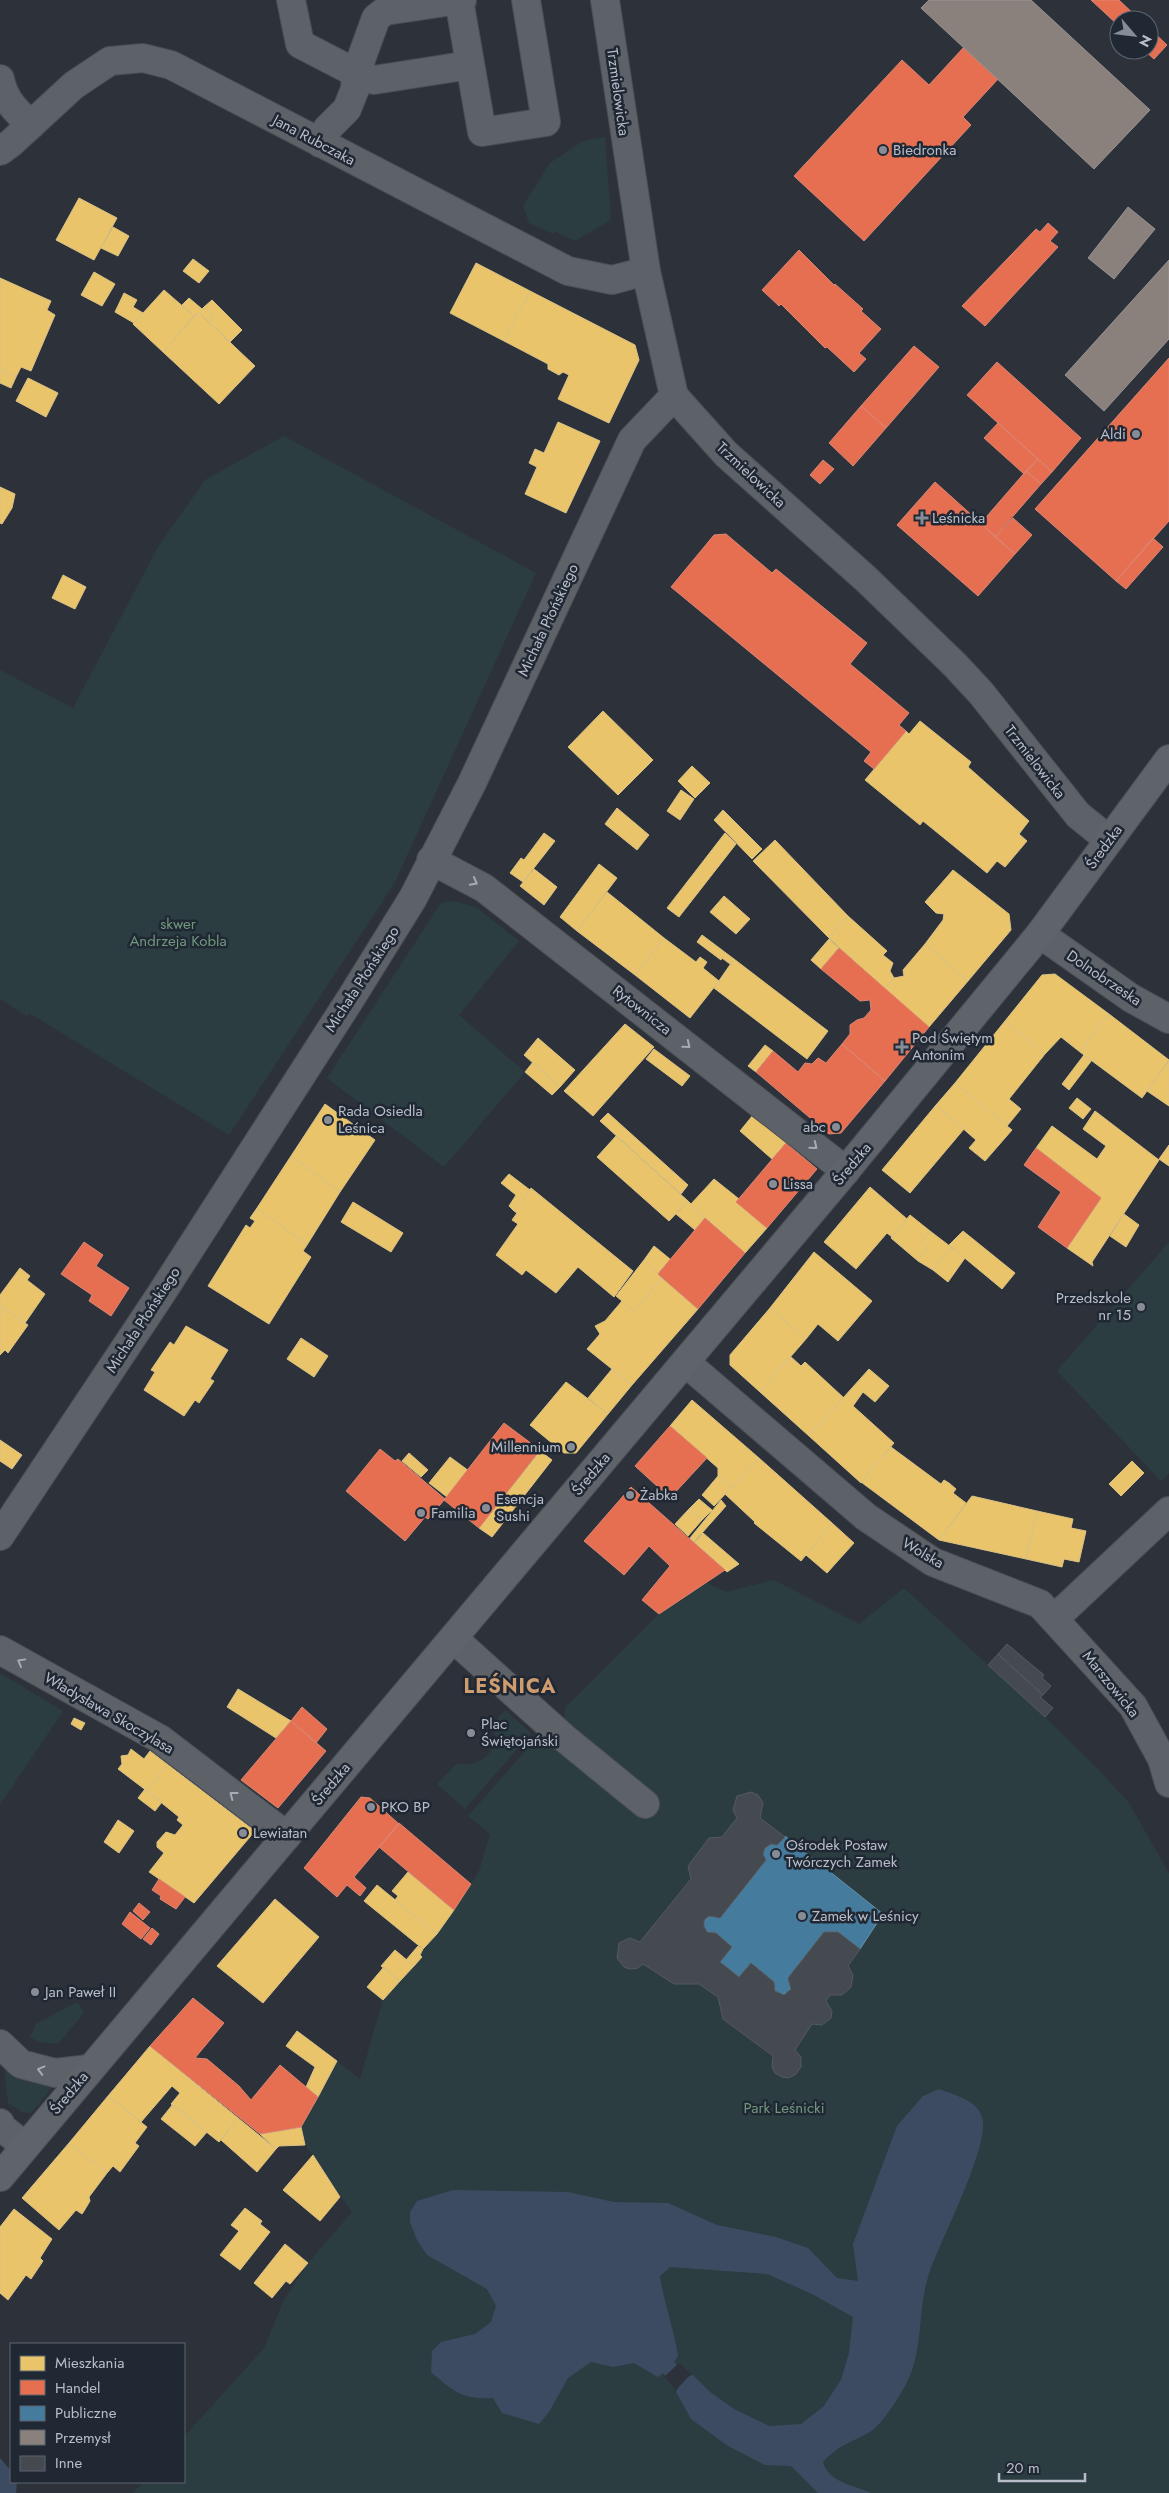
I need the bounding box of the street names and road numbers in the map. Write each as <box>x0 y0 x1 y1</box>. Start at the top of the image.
street label: Trzmielowicka <box>601 47 635 137</box>
street label: Jana Rubczaka <box>267 108 359 171</box>
street label: Trzmielowicka <box>711 437 791 513</box>
street label: Michała Płońskiego <box>512 560 584 680</box>
street label: Trzmielowicka <box>999 721 1071 803</box>
street label: Średzka <box>1080 820 1128 874</box>
street label: Michała Płońskiego <box>319 922 405 1036</box>
street label: Dolnobrzeska <box>1062 945 1146 1011</box>
street label: Rytownicza <box>608 980 676 1040</box>
street label: Średzka <box>827 1138 877 1190</box>
street label: Michała Płońskiego <box>100 1263 186 1377</box>
street label: Średzka <box>566 1448 616 1500</box>
street label: Wolska <box>898 1532 948 1574</box>
street label: Marszowicka <box>1077 1646 1145 1722</box>
street label: Władysława Skoczylasa <box>40 1667 178 1759</box>
street label: Średzka <box>306 1758 356 1810</box>
street label: Średzka <box>44 2067 94 2119</box>

